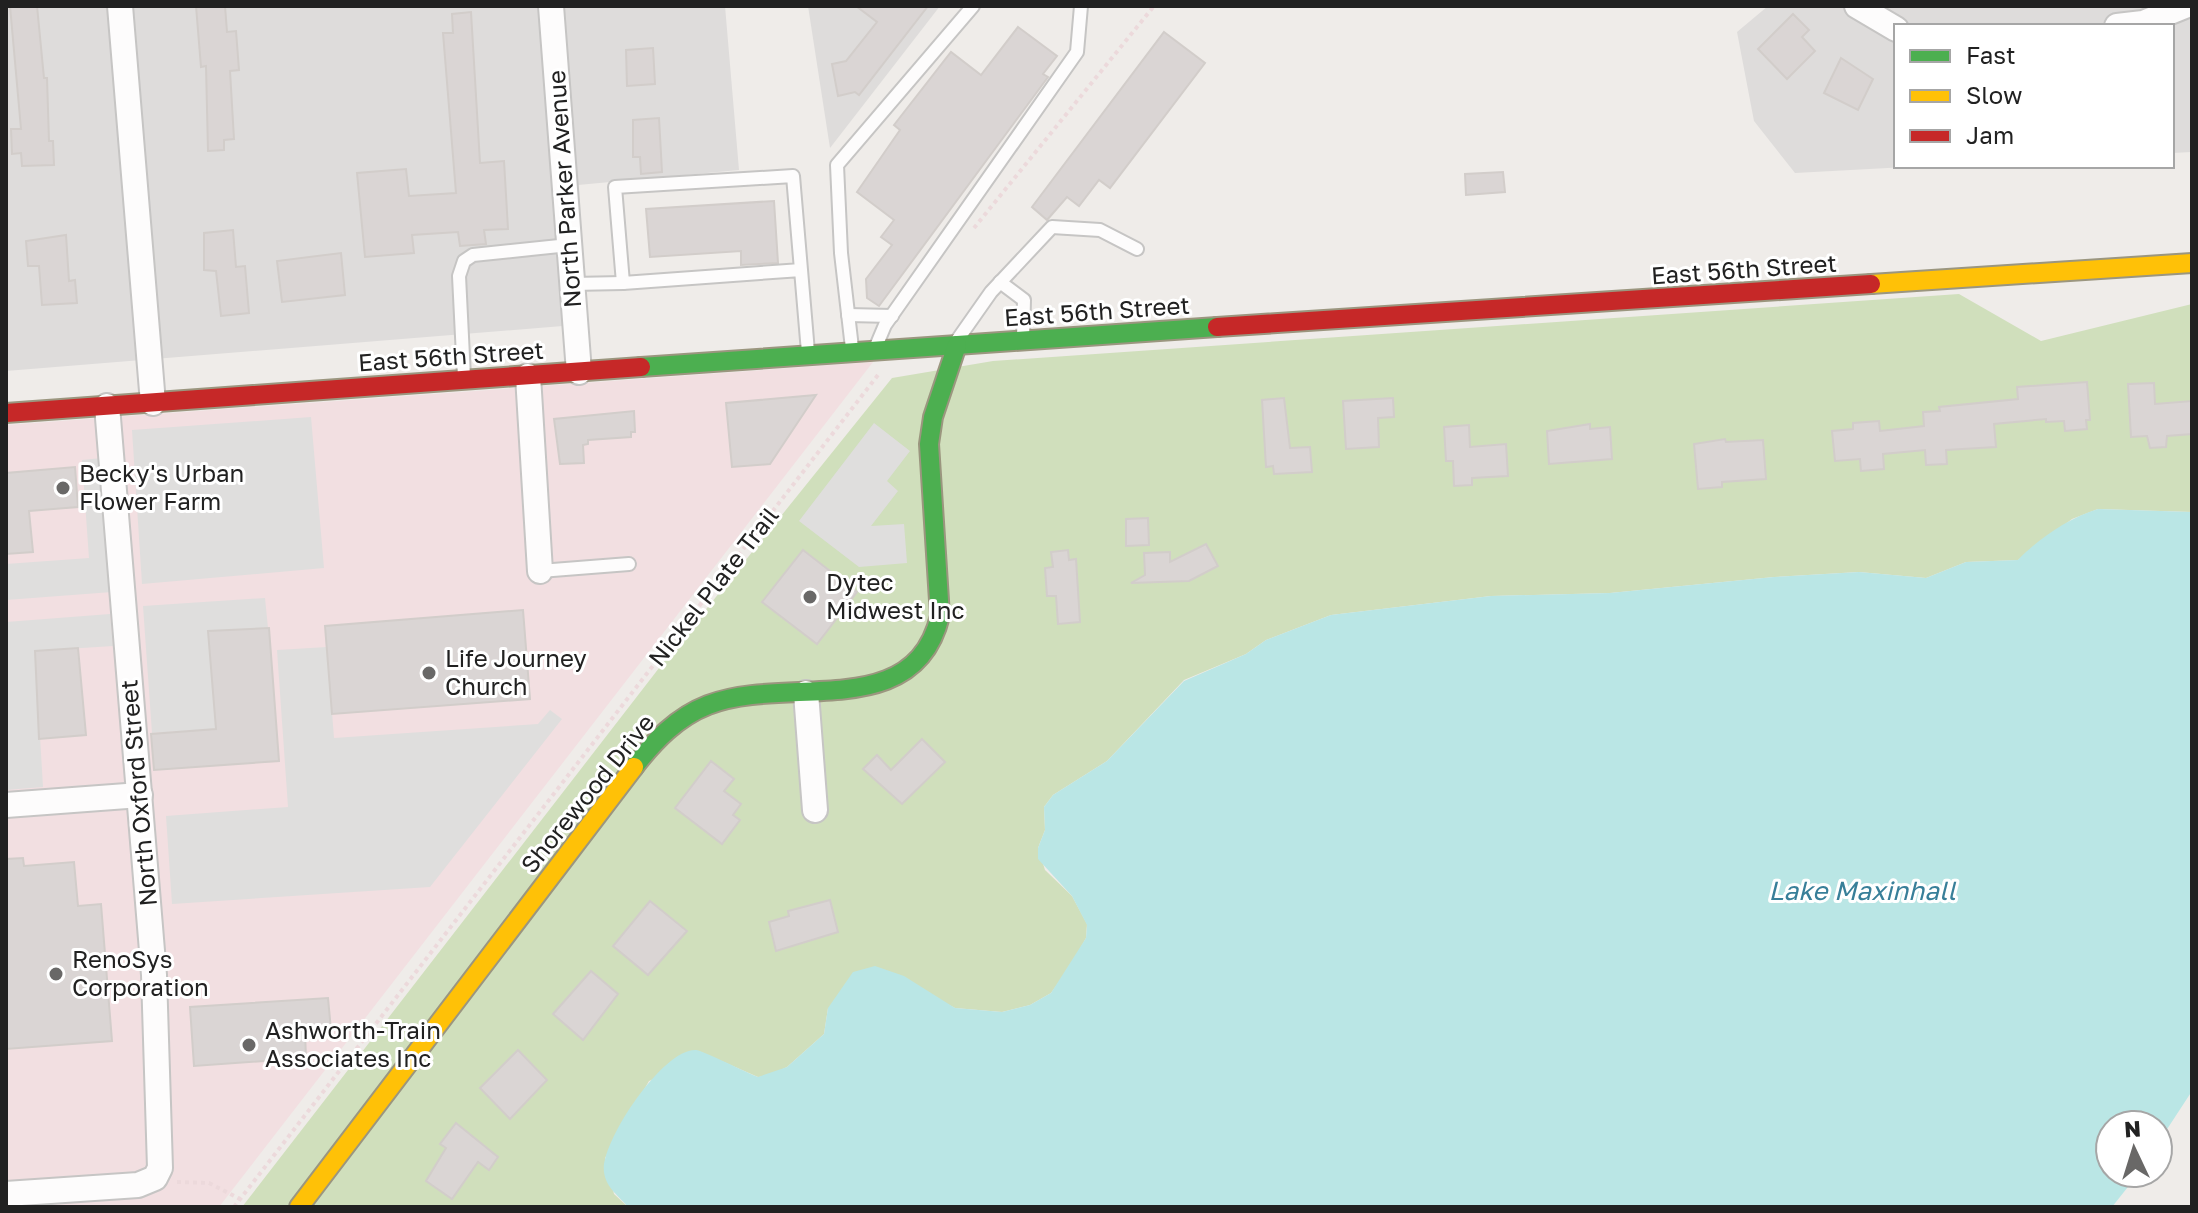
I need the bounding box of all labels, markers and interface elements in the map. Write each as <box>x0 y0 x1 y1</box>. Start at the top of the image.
legend <box>1894 24 2174 168</box>
text: Fast <box>1966 40 2016 69</box>
street label: North Parker Avenue <box>541 69 586 309</box>
text: Slow <box>1966 80 2022 109</box>
text: Jam <box>1966 120 2014 149</box>
street label: East 56th Street <box>1650 248 1838 289</box>
street label: East 56th Street <box>1003 290 1191 331</box>
street label: East 56th Street <box>357 335 545 376</box>
place label: Becky's Urban Flower Farm <box>79 458 244 515</box>
marker: Becky's Urban Flower Farm <box>54 479 72 497</box>
street label: Nickel Plate Trail <box>642 501 784 672</box>
place label: Dytec Midwest Inc <box>826 567 965 624</box>
marker: Dytec Midwest Inc <box>801 588 819 606</box>
place label: Life Journey Church <box>445 643 587 700</box>
marker: Life Journey Church <box>420 664 438 682</box>
street label: North Oxford Street <box>113 679 162 908</box>
street label: Shorewood Drive <box>514 708 660 878</box>
water label: Lake Maxinhall <box>1768 875 1957 906</box>
place label: RenoSys Corporation <box>72 944 209 1001</box>
marker: RenoSys Corporation <box>47 965 65 983</box>
place label: Ashworth-Train Associates Inc <box>265 1015 441 1072</box>
marker: Ashworth-Train Associates Inc <box>240 1036 258 1054</box>
north arrow <box>2094 1109 2174 1189</box>
text: N <box>2123 1114 2142 1143</box>

